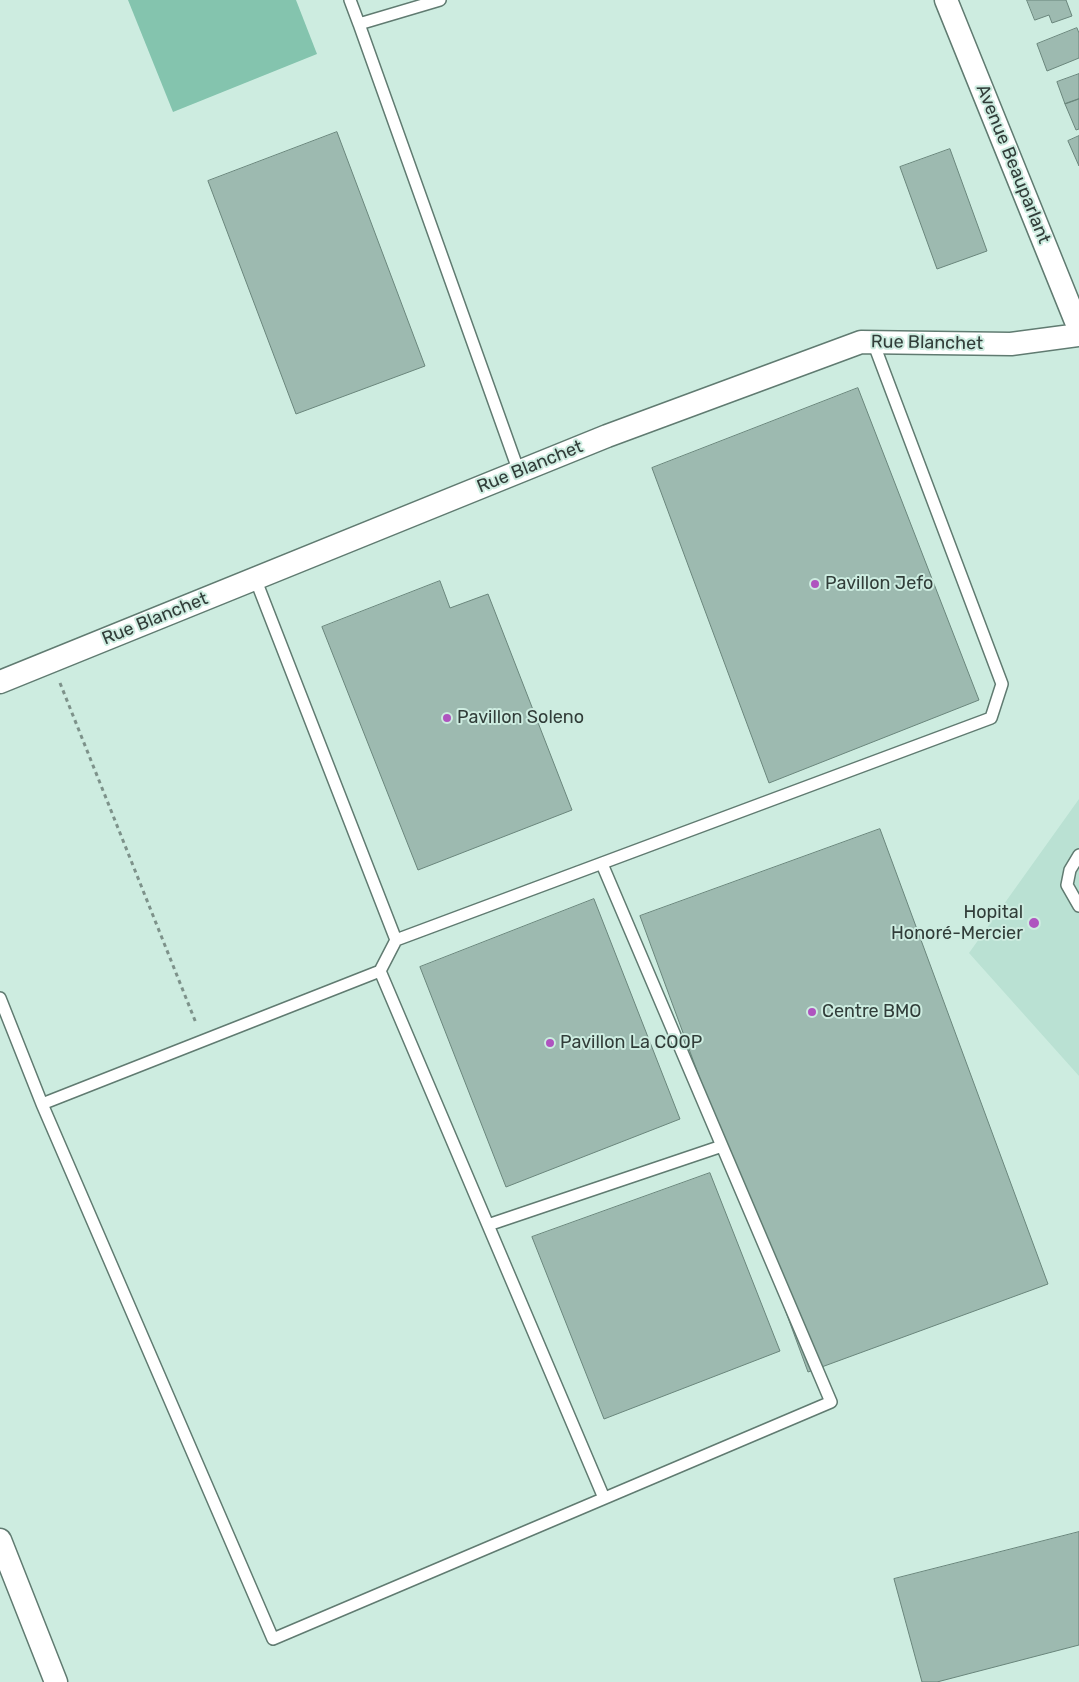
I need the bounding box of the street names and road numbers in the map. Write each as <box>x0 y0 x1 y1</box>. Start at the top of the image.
street label: Avenue Beauparlant <box>971 81 1055 247</box>
street label: Rue Blanchet <box>871 331 983 355</box>
street label: Rue Blanchet <box>474 436 586 498</box>
street label: Rue Blanchet <box>99 588 211 650</box>

